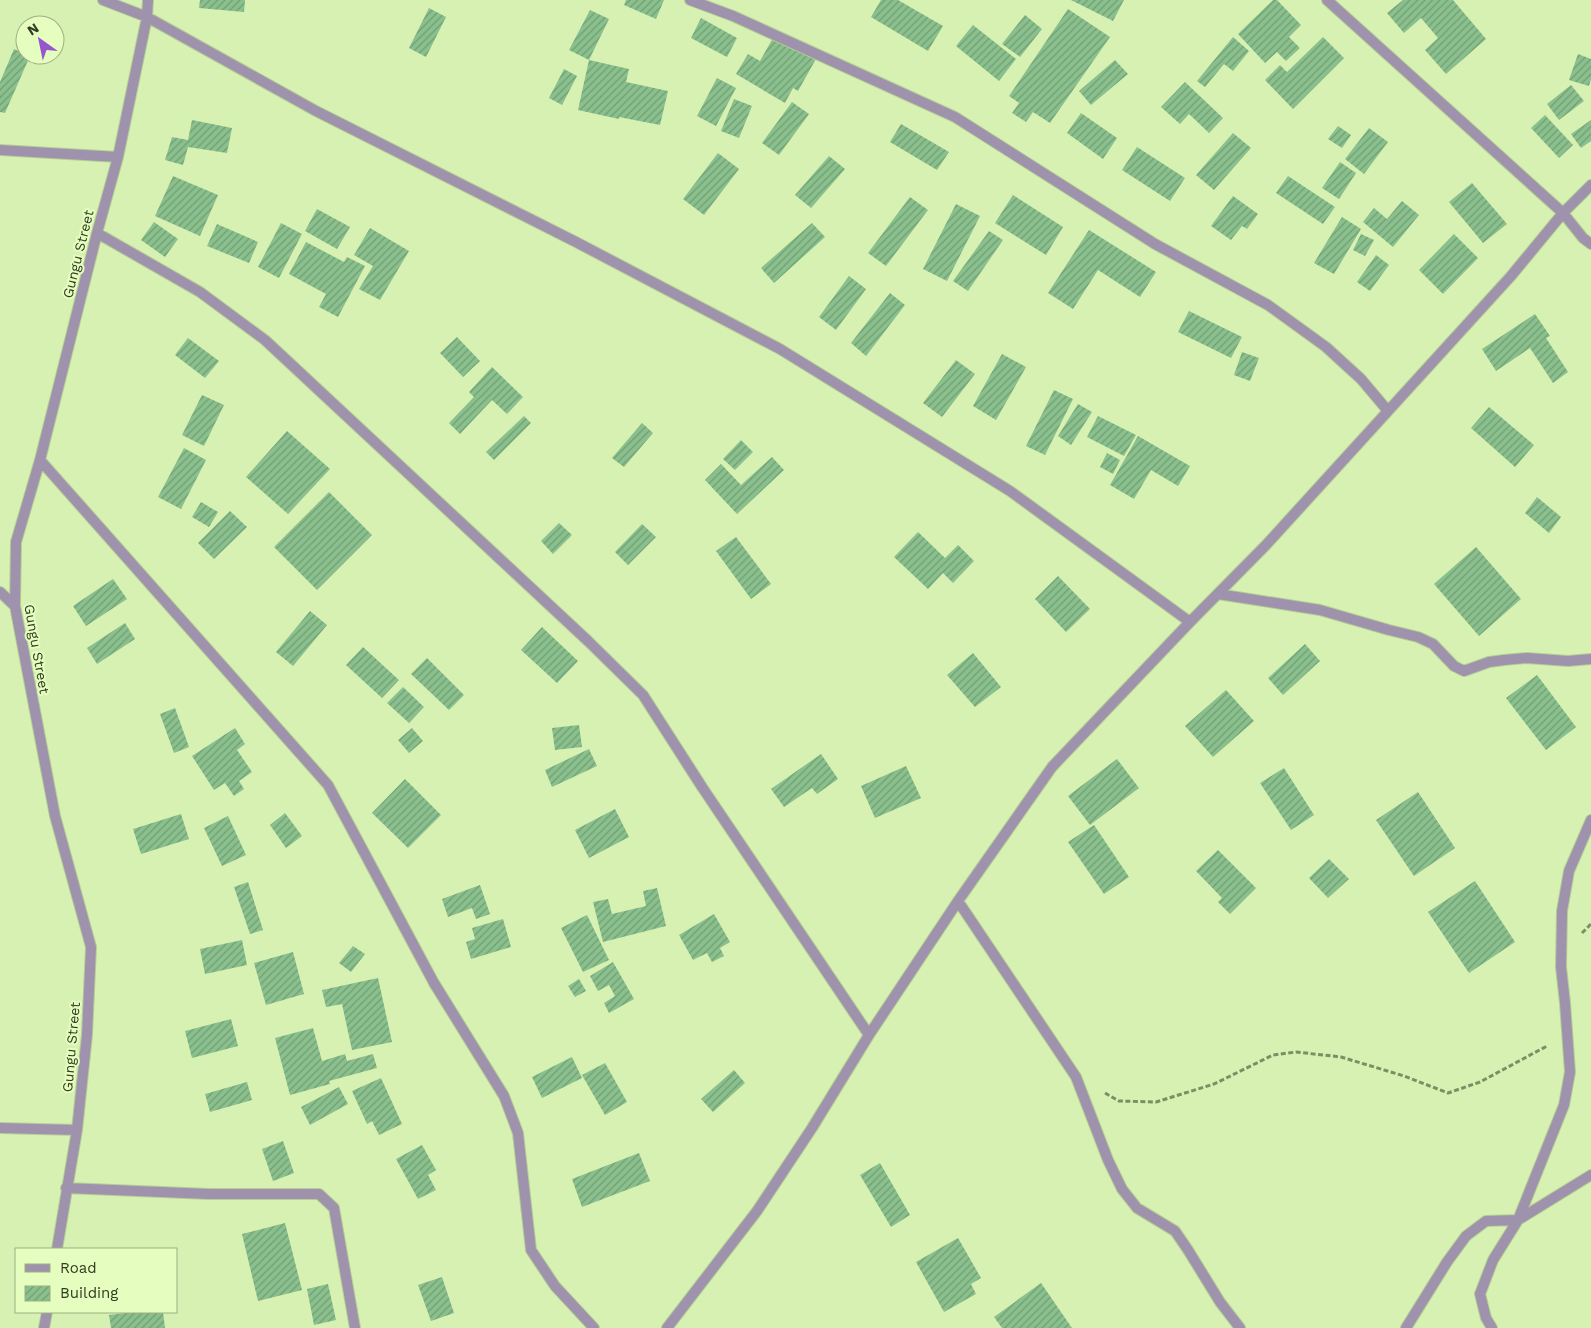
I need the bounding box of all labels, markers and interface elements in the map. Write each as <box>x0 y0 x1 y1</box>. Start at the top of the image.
north arrow <box>15 15 65 65</box>
text: N <box>24 20 42 39</box>
street label: Gungu Street <box>59 208 97 300</box>
street label: Gungu Street <box>21 603 53 695</box>
street label: Gungu Street <box>59 1001 83 1093</box>
legend <box>15 1248 178 1313</box>
text: Road <box>60 1259 97 1277</box>
text: Building <box>60 1284 118 1302</box>

